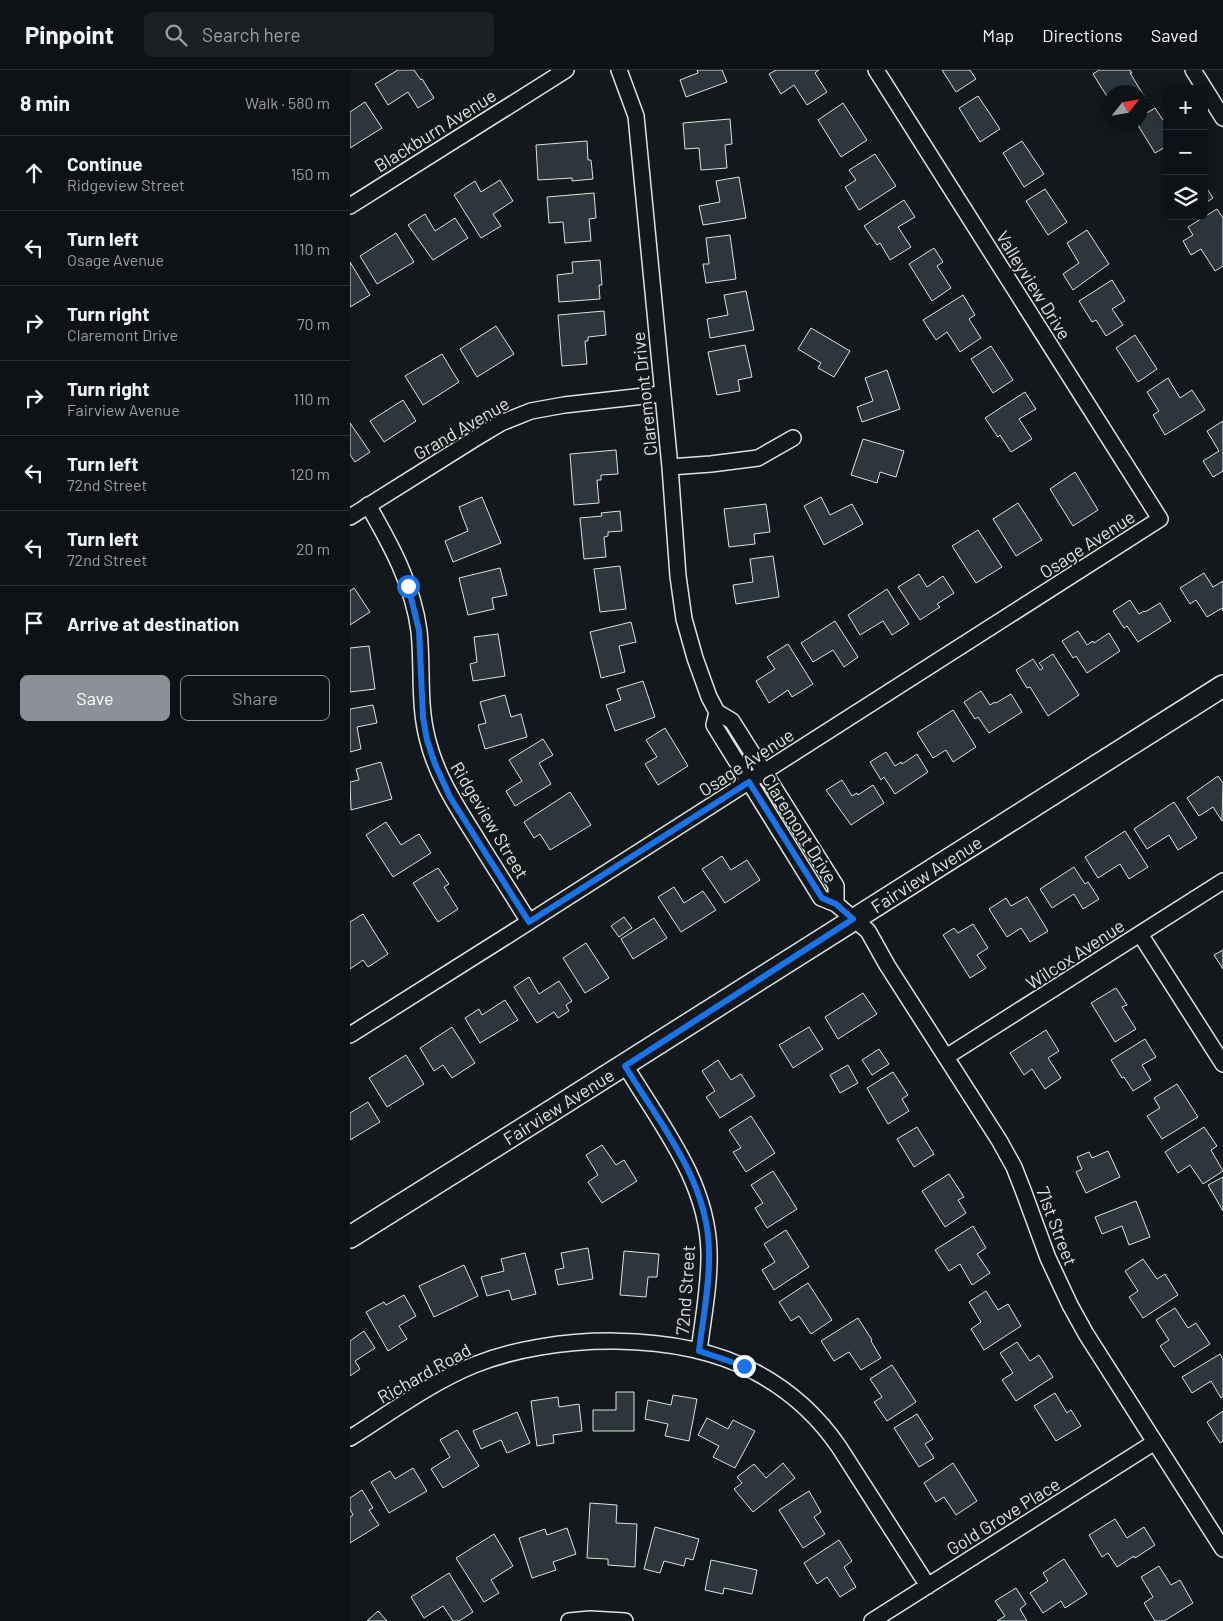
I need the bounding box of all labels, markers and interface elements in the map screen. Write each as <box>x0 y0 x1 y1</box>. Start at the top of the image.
search box <box>144 12 494 57</box>
text: Pinpoint <box>25 20 114 49</box>
icon: search <box>162 21 190 49</box>
text: Search here <box>202 23 301 46</box>
text: Map <box>982 24 1014 46</box>
text: Directions <box>1042 24 1123 46</box>
text: Saved <box>1151 24 1198 46</box>
street label: Blackburn Avenue <box>370 84 500 176</box>
north arrow <box>1103 85 1148 130</box>
map controls <box>1163 85 1208 220</box>
button: + <box>1163 85 1208 130</box>
text: 8 min <box>20 90 70 115</box>
text: Walk · 580 m <box>245 93 330 112</box>
button: − <box>1163 130 1208 175</box>
text: Continue <box>67 152 143 175</box>
icon: ahead <box>20 159 48 187</box>
text: 150 m <box>291 164 330 183</box>
text: Ridgeview Street <box>67 175 185 194</box>
button: layers <box>1163 175 1208 220</box>
text: Turn left <box>67 227 138 250</box>
street label: Valleyview Drive <box>992 227 1076 343</box>
icon: left <box>20 234 48 262</box>
text: 110 m <box>293 239 330 258</box>
text: Osage Avenue <box>67 250 164 269</box>
text: Turn right <box>67 302 149 325</box>
icon: right <box>20 309 48 337</box>
text: 70 m <box>297 314 330 333</box>
text: Claremont Drive <box>67 325 178 344</box>
street label: Claremont Drive <box>627 331 661 457</box>
text: Turn right <box>67 377 149 400</box>
icon: right <box>20 384 48 412</box>
text: 110 m <box>293 389 330 408</box>
street label: Grand Avenue <box>409 392 513 464</box>
text: Fairview Avenue <box>67 400 180 419</box>
text: Turn left <box>67 452 138 475</box>
icon: left <box>20 459 48 487</box>
text: 120 m <box>290 464 330 483</box>
text: 72nd Street <box>67 475 147 494</box>
street label: Osage Avenue <box>1035 505 1139 583</box>
text: Turn left <box>67 527 138 550</box>
icon: left <box>20 534 48 562</box>
text: 20 m <box>296 539 330 558</box>
text: 72nd Street <box>67 550 147 569</box>
route start <box>397 575 420 598</box>
icon: arrive <box>20 609 48 637</box>
text: Arrive at destination <box>67 612 239 635</box>
button: Save <box>20 675 170 721</box>
button: Share <box>180 675 330 721</box>
street label: Osage Avenue <box>694 723 798 801</box>
street label: Ridgeview Street <box>446 757 534 883</box>
street label: Claremont Drive <box>758 769 842 887</box>
street label: Fairview Avenue <box>867 831 986 917</box>
street label: Wilcox Avenue <box>1022 914 1128 994</box>
street label: Fairview Avenue <box>499 1063 618 1149</box>
street label: 71st Street <box>1032 1183 1082 1269</box>
street label: 72nd Street <box>671 1244 699 1336</box>
street label: Richard Road <box>373 1338 475 1408</box>
route end <box>733 1355 756 1378</box>
street label: Gold Grove Place <box>942 1472 1064 1560</box>

